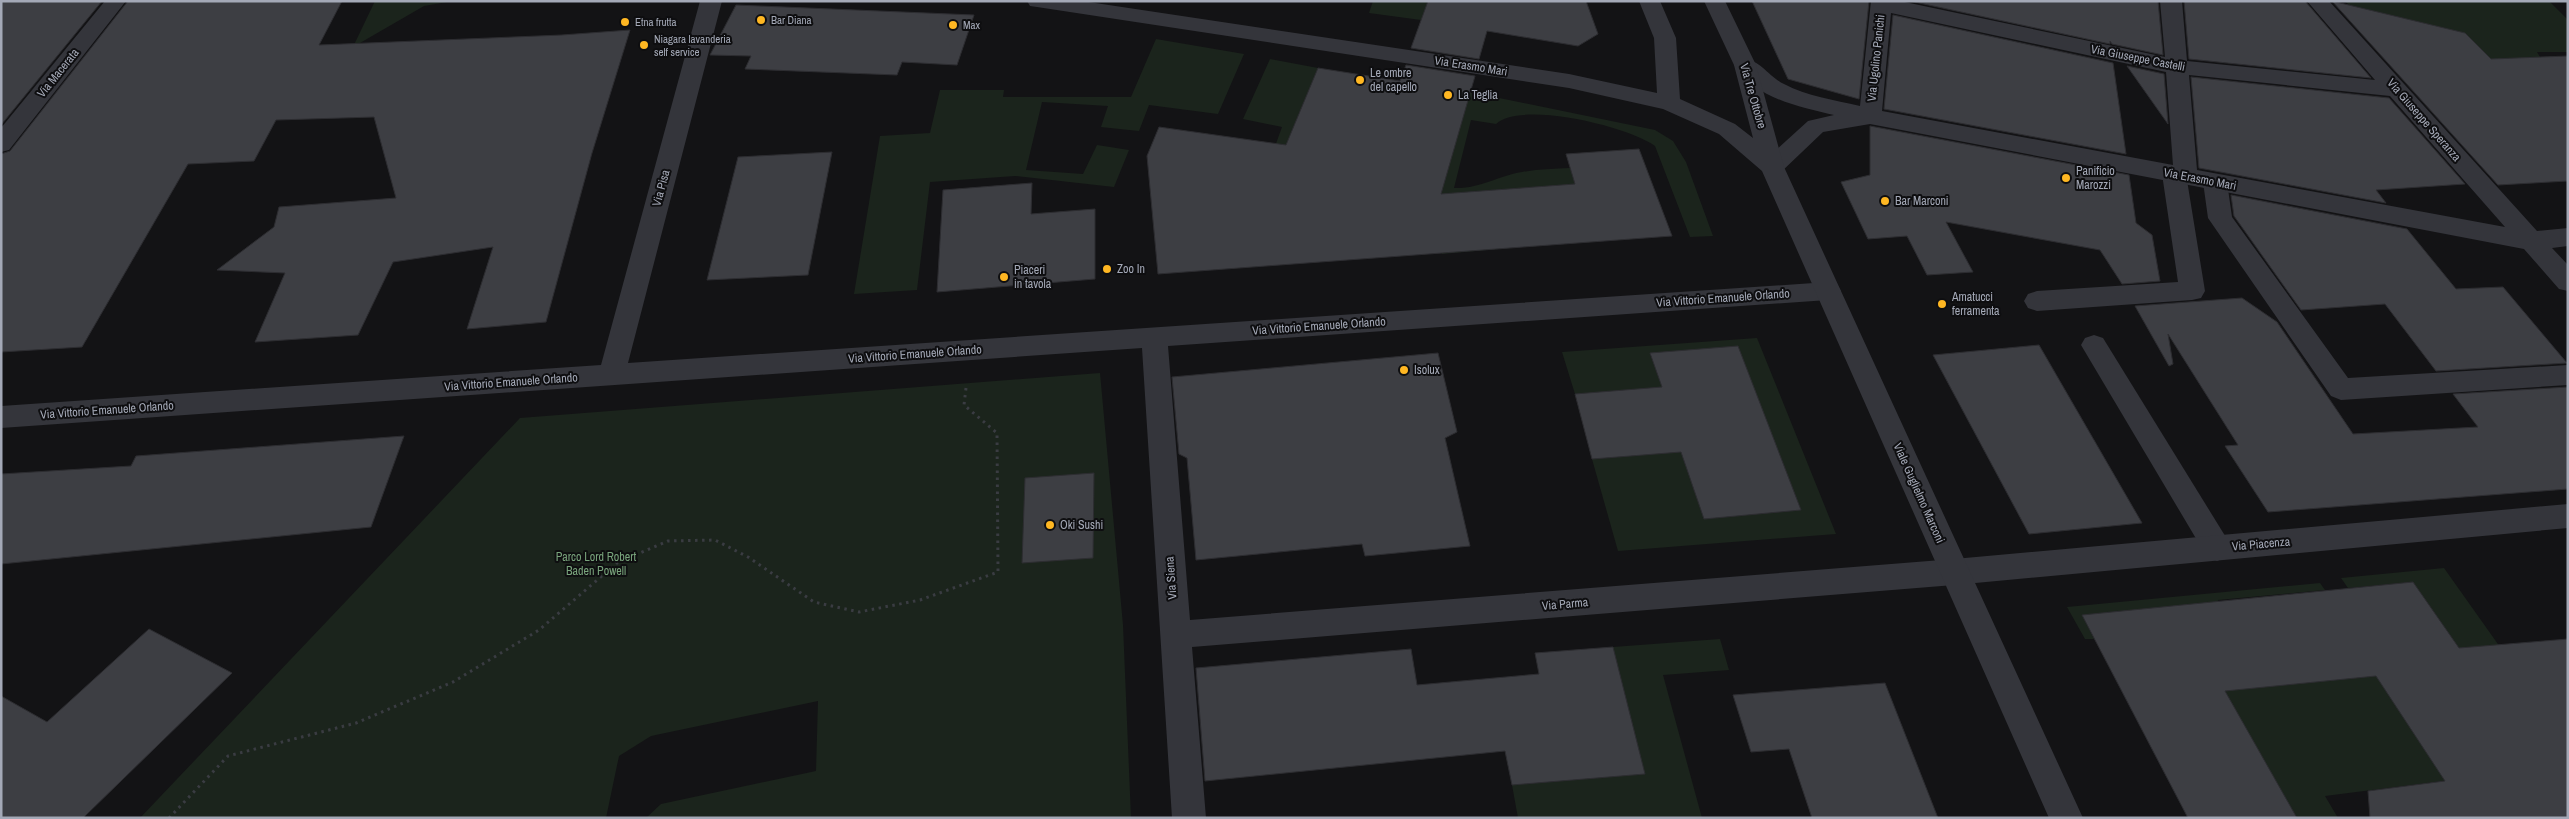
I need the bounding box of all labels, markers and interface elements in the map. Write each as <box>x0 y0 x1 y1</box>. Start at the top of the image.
place label: Bar Diana <box>771 13 812 27</box>
marker: Bar Diana <box>755 14 767 26</box>
street label: Via Ugolino Panichi <box>1863 14 1889 102</box>
place label: Etna frutta <box>635 15 677 29</box>
marker: Etna frutta <box>619 16 631 28</box>
place label: Max <box>963 18 981 32</box>
marker: Max <box>947 19 959 31</box>
place label: Niagara lavanderia self service <box>654 32 731 59</box>
marker: Niagara lavanderia self service <box>638 39 650 51</box>
street label: Via Giuseppe Castelli <box>2090 41 2186 75</box>
street label: Via Macerata <box>33 45 83 101</box>
street label: Via Erasmo Mari <box>1433 52 1509 80</box>
street label: Via Tre Ottobre <box>1736 62 1770 130</box>
place label: Le ombre del capello <box>1370 65 1417 95</box>
marker: Le ombre del capello <box>1354 74 1366 86</box>
street label: Via Giuseppe Speranza <box>2384 75 2465 165</box>
place label: La Teglia <box>1458 87 1498 103</box>
marker: La Teglia <box>1442 89 1454 101</box>
place label: Panificio Marozzi <box>2076 163 2115 193</box>
street label: Via Erasmo Mari <box>2162 164 2238 194</box>
street label: Via Pisa <box>648 168 674 208</box>
marker: Panificio Marozzi <box>2060 172 2072 184</box>
place label: Bar Marconi <box>1895 193 1949 209</box>
marker: Bar Marconi <box>1879 195 1891 207</box>
place label: Zoo In <box>1117 261 1145 277</box>
place label: Piaceri in tavola <box>1014 262 1052 292</box>
marker: Zoo In <box>1101 263 1113 275</box>
marker: Piaceri in tavola <box>998 271 1010 283</box>
street label: Via Vittorio Emanuele Orlando <box>1656 285 1790 311</box>
place label: Amatucci ferramenta <box>1951 289 2000 319</box>
marker: Amatucci ferramenta <box>1936 298 1948 310</box>
street label: Via Vittorio Emanuele Orlando <box>1252 313 1386 339</box>
street label: Via Vittorio Emanuele Orlando <box>848 341 982 367</box>
place label: Isolux <box>1414 362 1440 378</box>
marker: Isolux <box>1398 364 1410 376</box>
street label: Via Vittorio Emanuele Orlando <box>444 369 578 395</box>
street label: Via Vittorio Emanuele Orlando <box>40 397 174 423</box>
street label: Viale Guglielmo Marconi <box>1890 440 1948 546</box>
place label: Oki Sushi <box>1060 517 1103 533</box>
marker: Oki Sushi <box>1044 519 1056 531</box>
street label: Via Piacenza <box>2231 533 2291 555</box>
park label: Parco Lord Robert Baden Powell <box>556 549 636 579</box>
street label: Via Siena <box>1161 555 1180 600</box>
street label: Via Parma <box>1541 594 1589 614</box>

